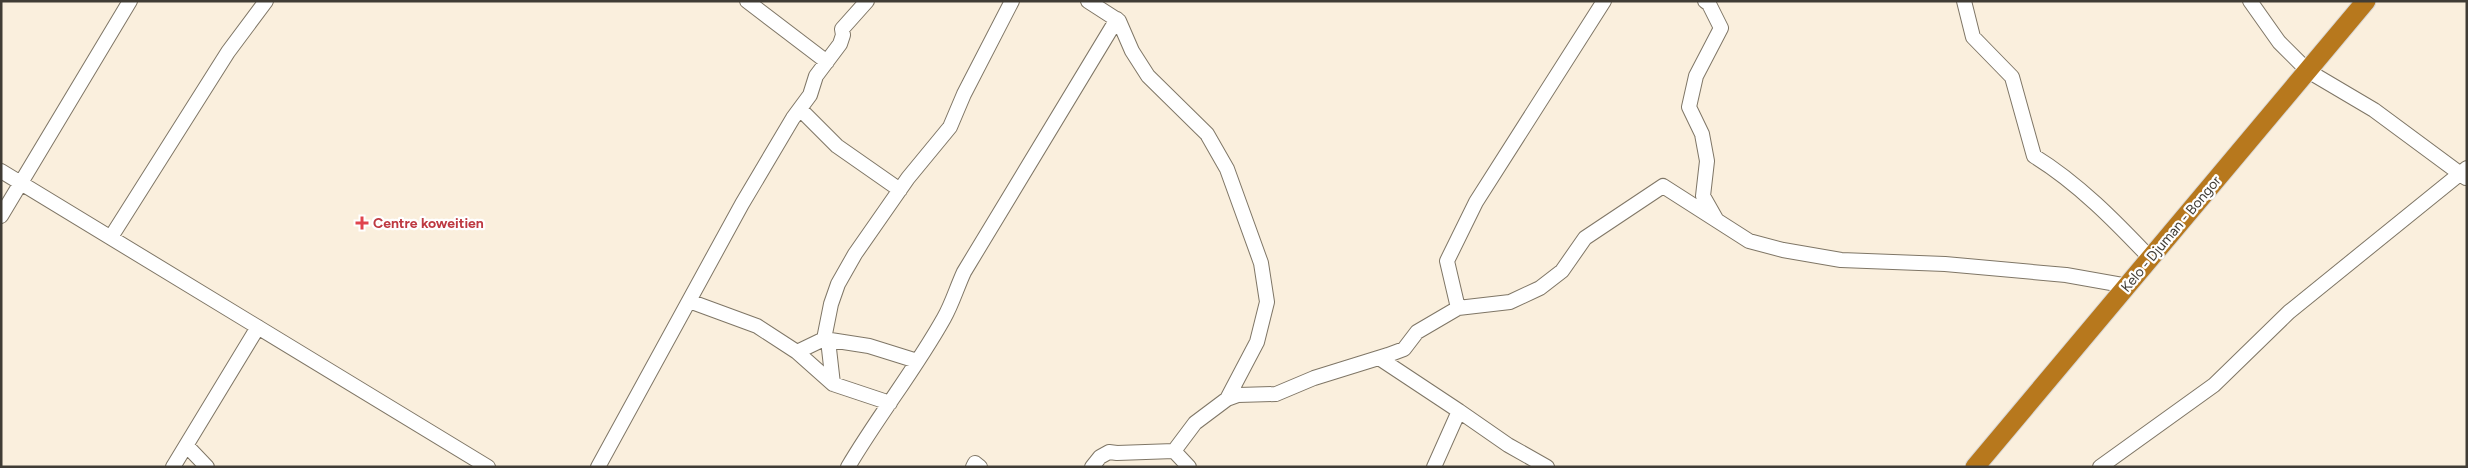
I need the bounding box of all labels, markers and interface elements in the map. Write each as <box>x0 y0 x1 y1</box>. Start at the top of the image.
street label: Kelo - Djuman - Bongor <box>2117 172 2225 296</box>
place label: Centre koweitien <box>373 215 484 232</box>
marker: Centre koweitien <box>355 216 369 230</box>

